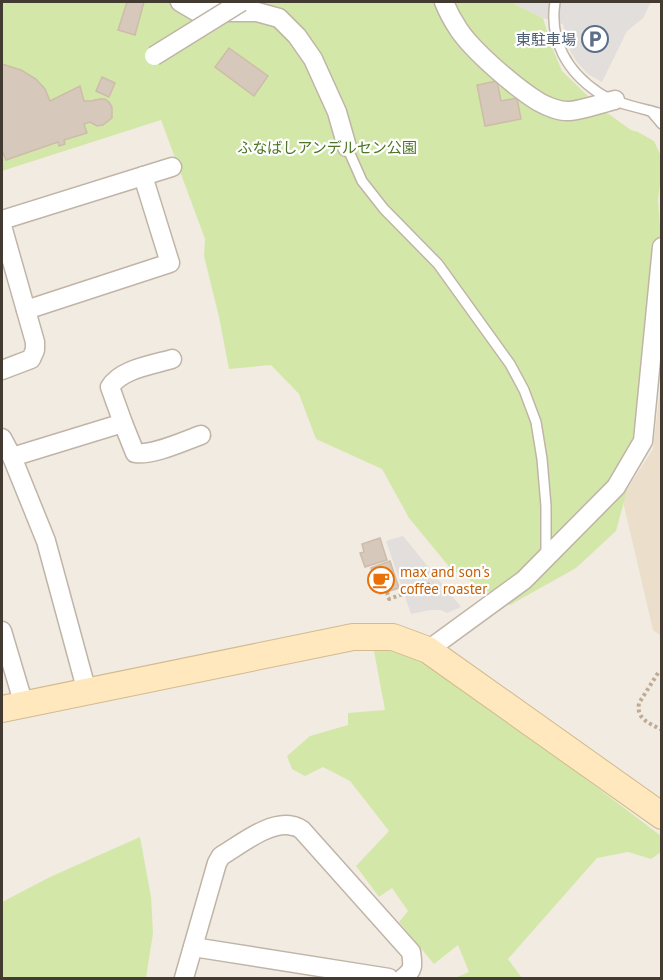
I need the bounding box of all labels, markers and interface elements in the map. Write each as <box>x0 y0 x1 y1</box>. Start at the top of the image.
parking icon: 東駐車場 <box>580 24 610 54</box>
place label: 東駐車場 <box>516 30 576 49</box>
park label: ふなばしアンデルセン公園 <box>237 138 417 157</box>
place label: max and son's coffee roaster <box>400 562 490 598</box>
cafe icon: max and son's coffee roaster <box>366 565 396 595</box>

